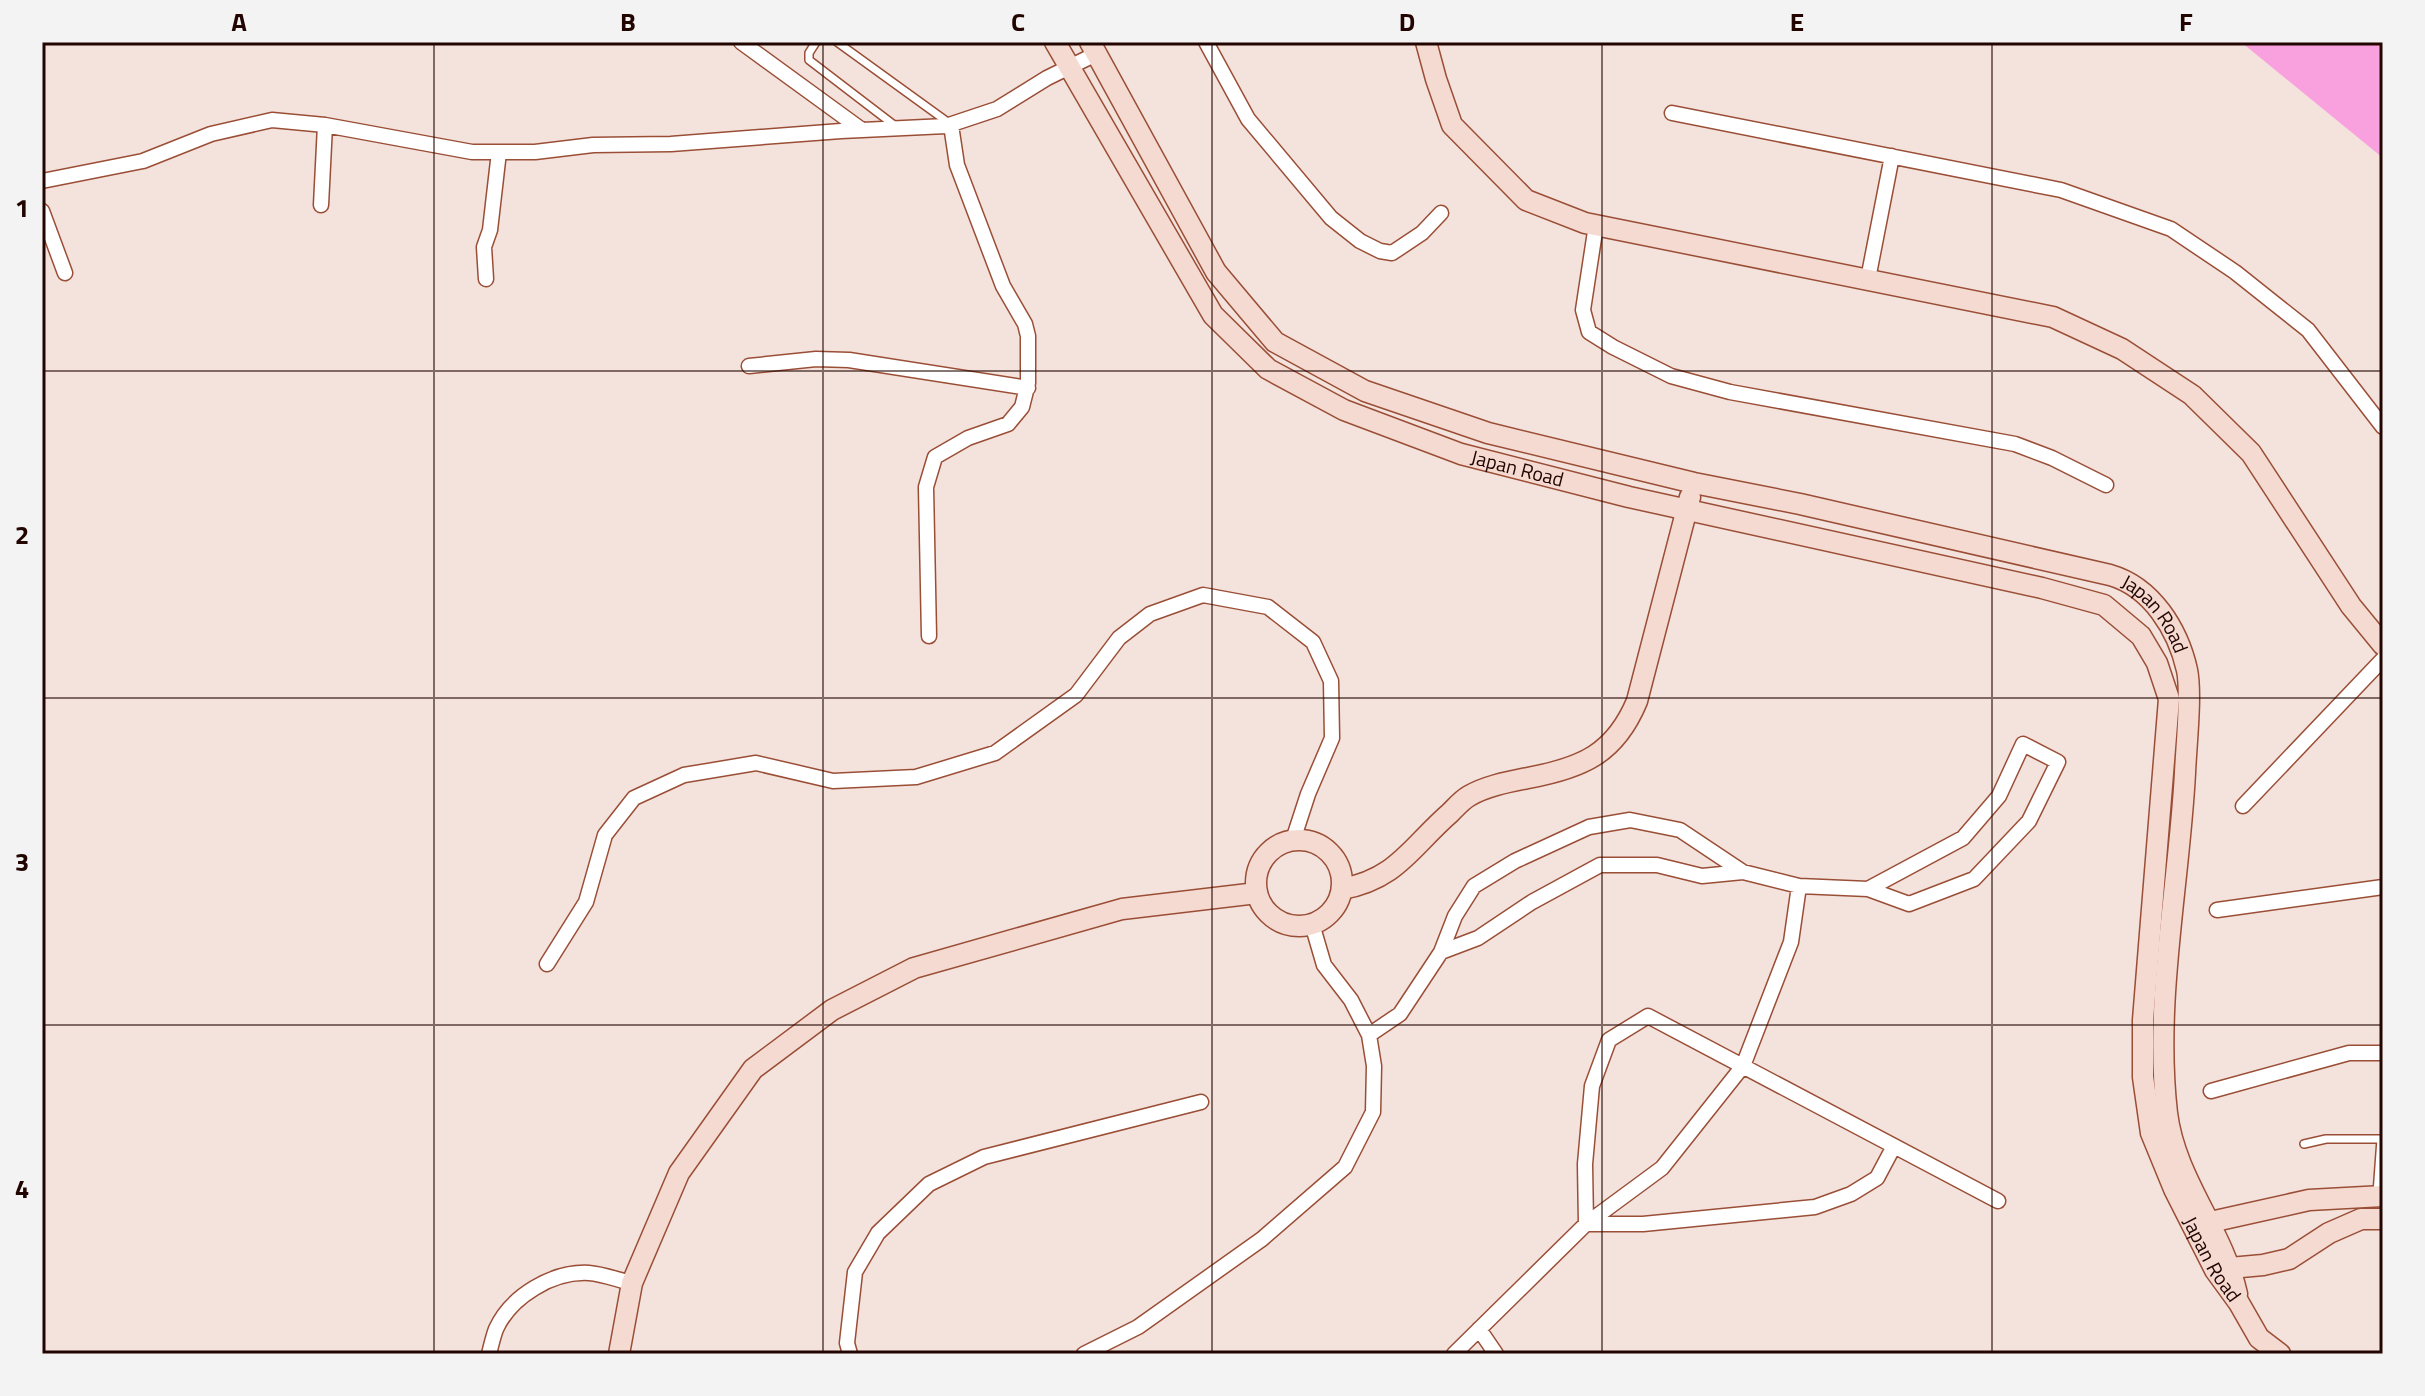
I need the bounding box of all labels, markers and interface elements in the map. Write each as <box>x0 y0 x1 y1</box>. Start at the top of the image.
text: A <box>231 2 247 41</box>
text: B <box>620 2 636 41</box>
text: C <box>1011 2 1025 41</box>
text: D <box>1399 2 1415 41</box>
text: E <box>1790 2 1804 41</box>
text: F <box>2179 2 2193 41</box>
text: 1 <box>15 188 29 227</box>
street label: Japan Road <box>1468 441 1567 495</box>
text: 2 <box>15 515 29 554</box>
street label: Japan Road <box>2116 566 2197 657</box>
text: 3 <box>15 842 29 881</box>
text: 4 <box>15 1169 29 1208</box>
street label: Japan Road <box>2175 1211 2249 1308</box>

